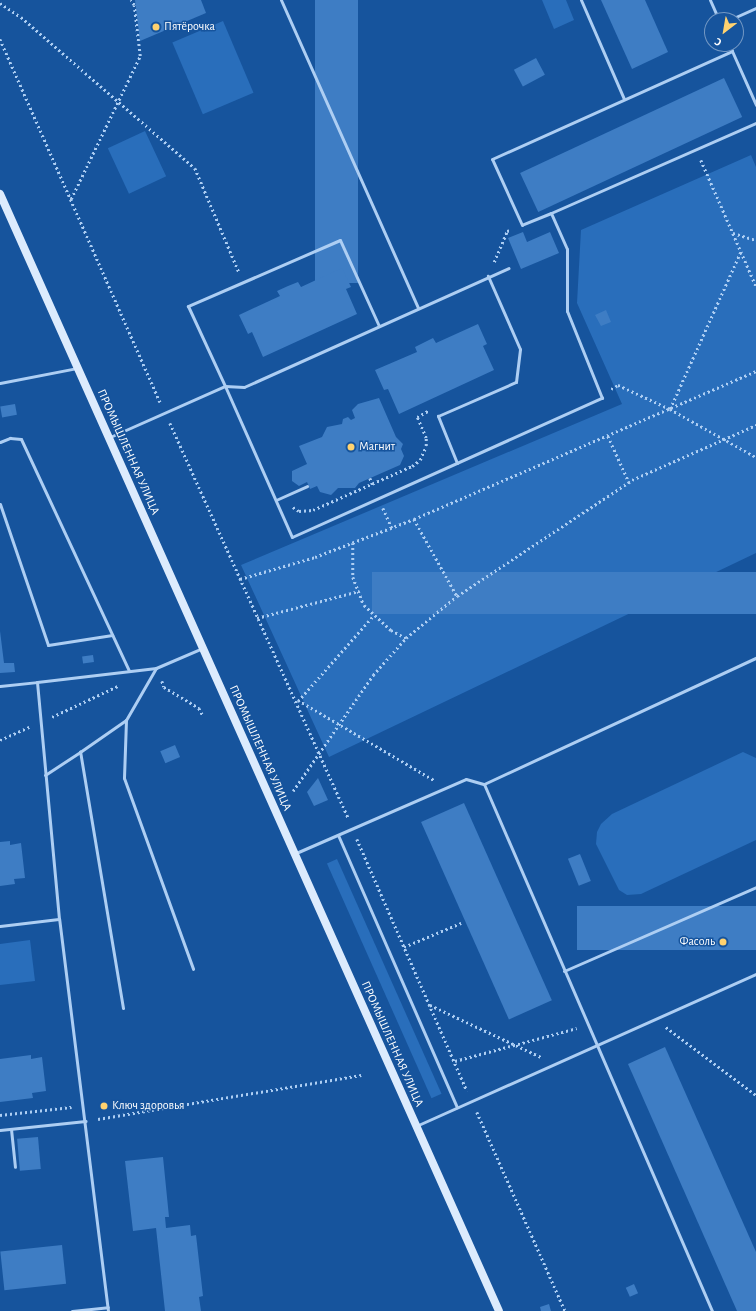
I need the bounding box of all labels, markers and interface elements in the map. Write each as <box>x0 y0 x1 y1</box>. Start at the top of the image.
north arrow <box>704 12 744 52</box>
place label: Пятёрочка <box>164 20 215 34</box>
marker: Пятёрочка <box>151 22 161 32</box>
text: С <box>713 36 724 48</box>
street label: ПРОМЫШЛЕННАЯ УЛИЦА <box>94 387 162 517</box>
place label: Магнит <box>359 440 395 454</box>
marker: Магнит <box>346 442 356 452</box>
street label: ПРОМЫШЛЕННАЯ УЛИЦА <box>226 683 294 813</box>
place label: Фасоль <box>679 935 715 949</box>
marker: Фасоль <box>718 937 728 947</box>
street label: ПРОМЫШЛЕННАЯ УЛИЦА <box>358 979 426 1109</box>
place label: Ключ здоровья <box>112 1099 185 1113</box>
marker: Ключ здоровья <box>99 1101 109 1111</box>

